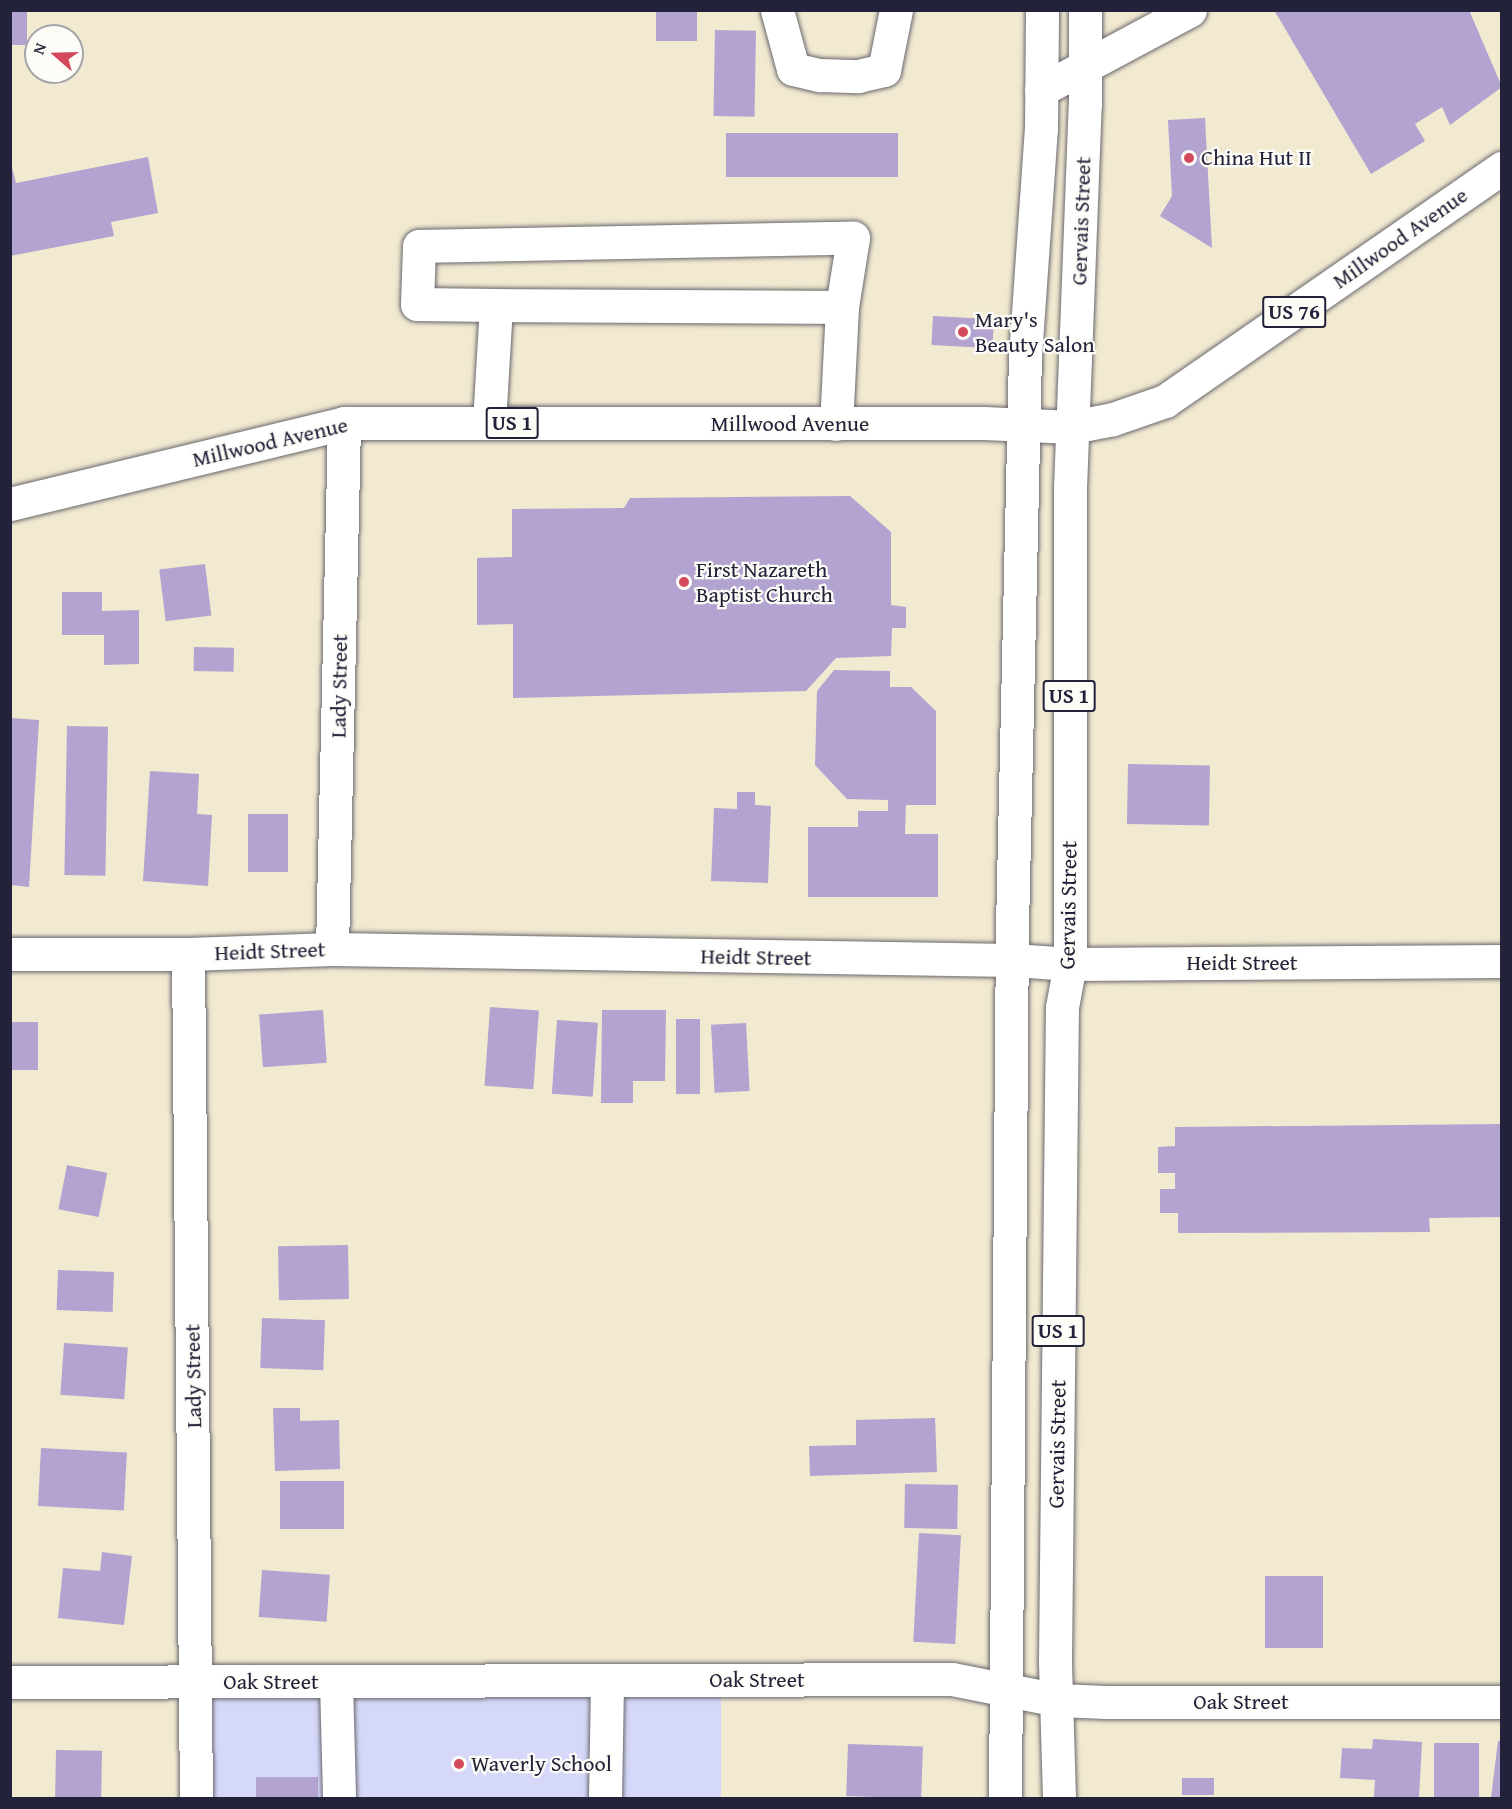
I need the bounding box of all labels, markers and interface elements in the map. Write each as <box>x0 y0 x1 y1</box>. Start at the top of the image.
north arrow <box>24 24 84 84</box>
text: N <box>26 39 52 58</box>
place label: China Hut II <box>1201 145 1312 171</box>
marker: China Hut II <box>1182 151 1196 165</box>
street label: Gervais Street <box>1066 156 1096 286</box>
street label: Millwood Avenue <box>1328 182 1472 294</box>
road number: US 76 <box>1261 294 1327 330</box>
place label: Mary's Beauty Salon <box>975 306 1095 358</box>
marker: Mary's Beauty Salon <box>956 325 970 339</box>
road number: US 1 <box>485 405 539 441</box>
street label: Millwood Avenue <box>190 411 350 473</box>
street label: Millwood Avenue <box>711 411 869 437</box>
place label: First Nazareth Baptist Church <box>696 556 833 608</box>
marker: First Nazareth Baptist Church <box>677 575 691 589</box>
street label: Lady Street <box>325 634 353 738</box>
road number: US 1 <box>1042 678 1096 714</box>
street label: Gervais Street <box>1054 840 1082 970</box>
street label: Heidt Street <box>214 936 326 966</box>
street label: Heidt Street <box>700 943 812 971</box>
street label: Heidt Street <box>1186 950 1298 976</box>
road number: US 1 <box>1031 1313 1085 1349</box>
street label: Lady Street <box>179 1324 207 1428</box>
street label: Gervais Street <box>1043 1379 1071 1509</box>
street label: Oak Street <box>709 1667 805 1693</box>
street label: Oak Street <box>223 1669 319 1695</box>
street label: Oak Street <box>1193 1689 1289 1715</box>
place label: Waverly School <box>471 1751 612 1777</box>
marker: Waverly School <box>452 1757 466 1771</box>

